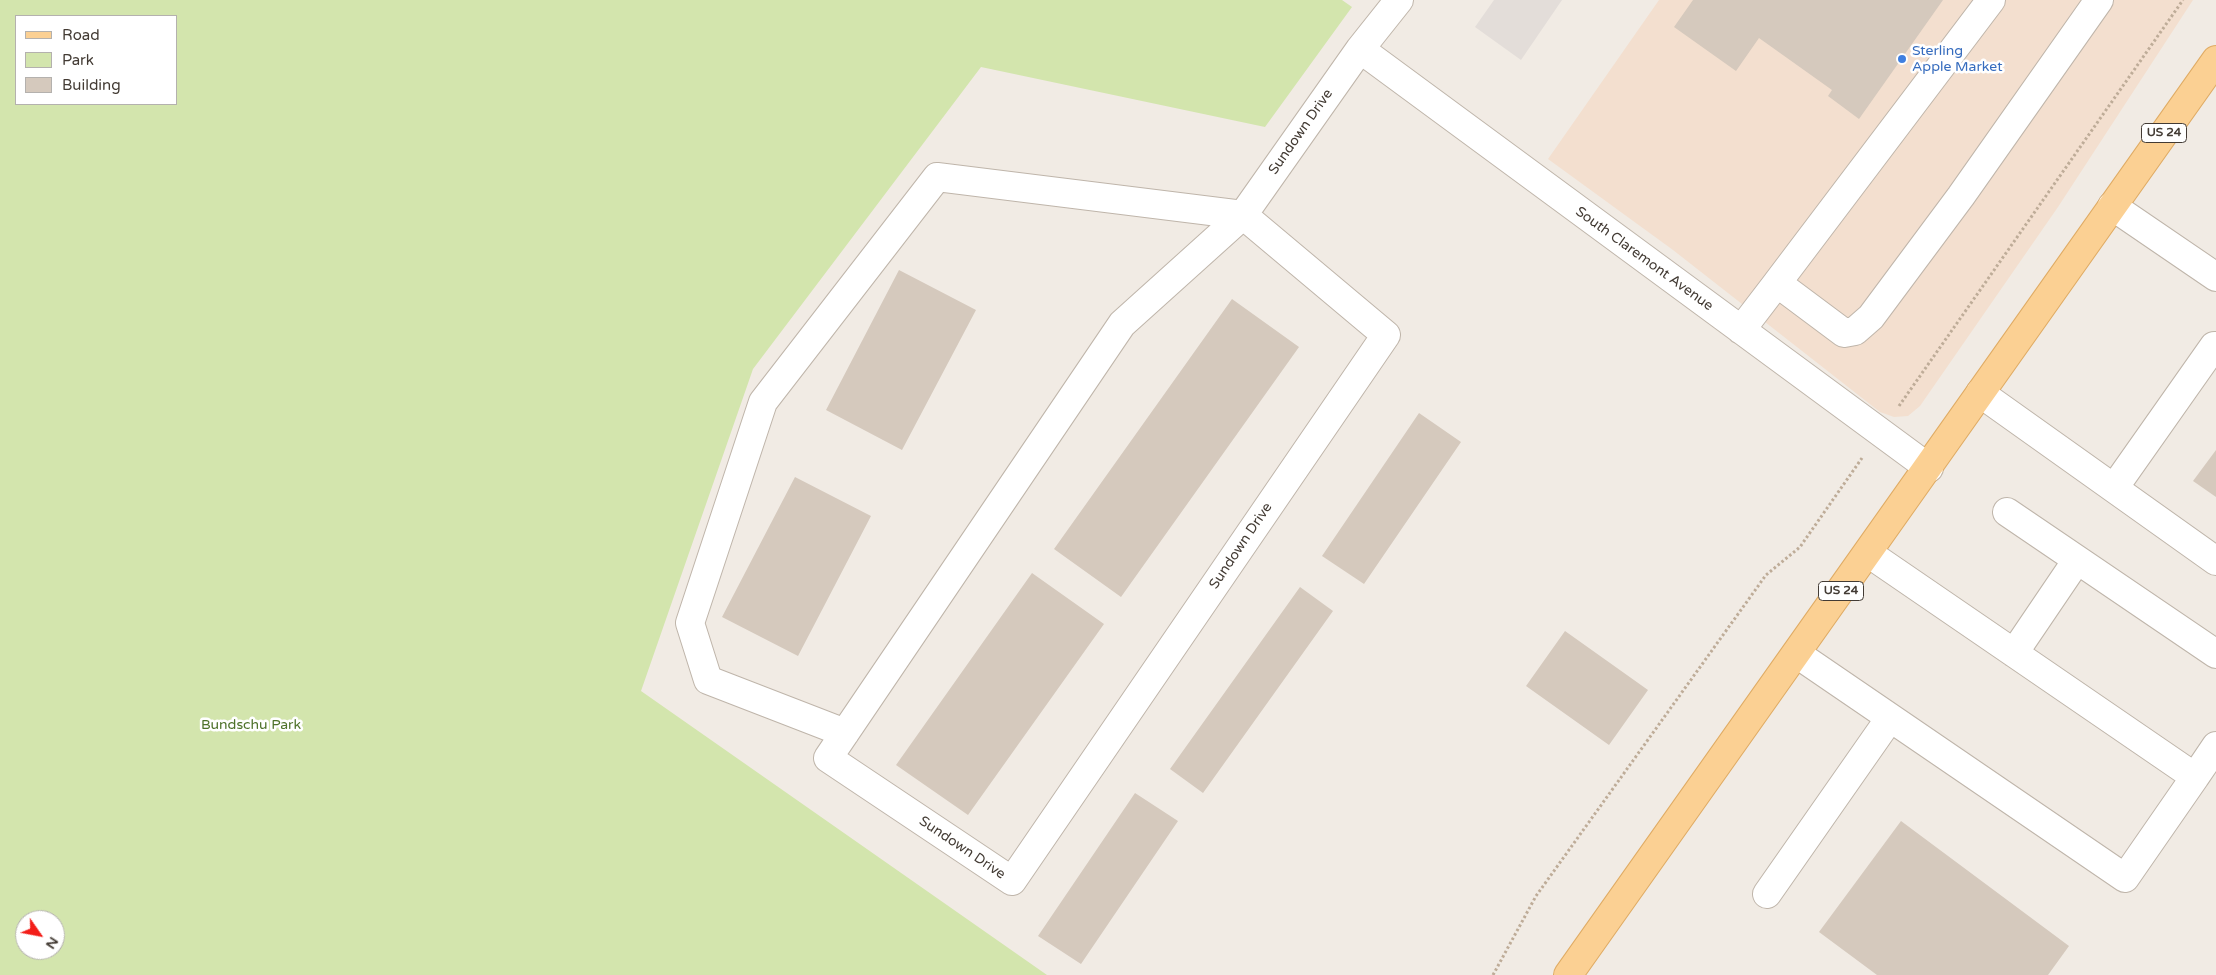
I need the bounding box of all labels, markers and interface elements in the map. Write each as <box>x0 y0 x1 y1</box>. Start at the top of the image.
legend <box>15 15 178 105</box>
text: Road <box>62 26 100 44</box>
place label: Sterling Apple Market <box>1912 43 2003 75</box>
text: Park <box>62 51 94 69</box>
marker: Sterling Apple Market <box>1896 53 1908 65</box>
text: Building <box>62 76 121 94</box>
street label: Sundown Drive <box>1265 86 1337 178</box>
road number: US 24 <box>2142 124 2186 142</box>
street label: South Claremont Avenue <box>1572 203 1716 315</box>
street label: Sundown Drive <box>1206 500 1276 592</box>
road number: US 24 <box>1818 582 1864 600</box>
park label: Bundschu Park <box>201 717 301 733</box>
street label: Sundown Drive <box>916 813 1008 883</box>
north arrow <box>15 910 65 960</box>
text: N <box>42 934 62 952</box>

